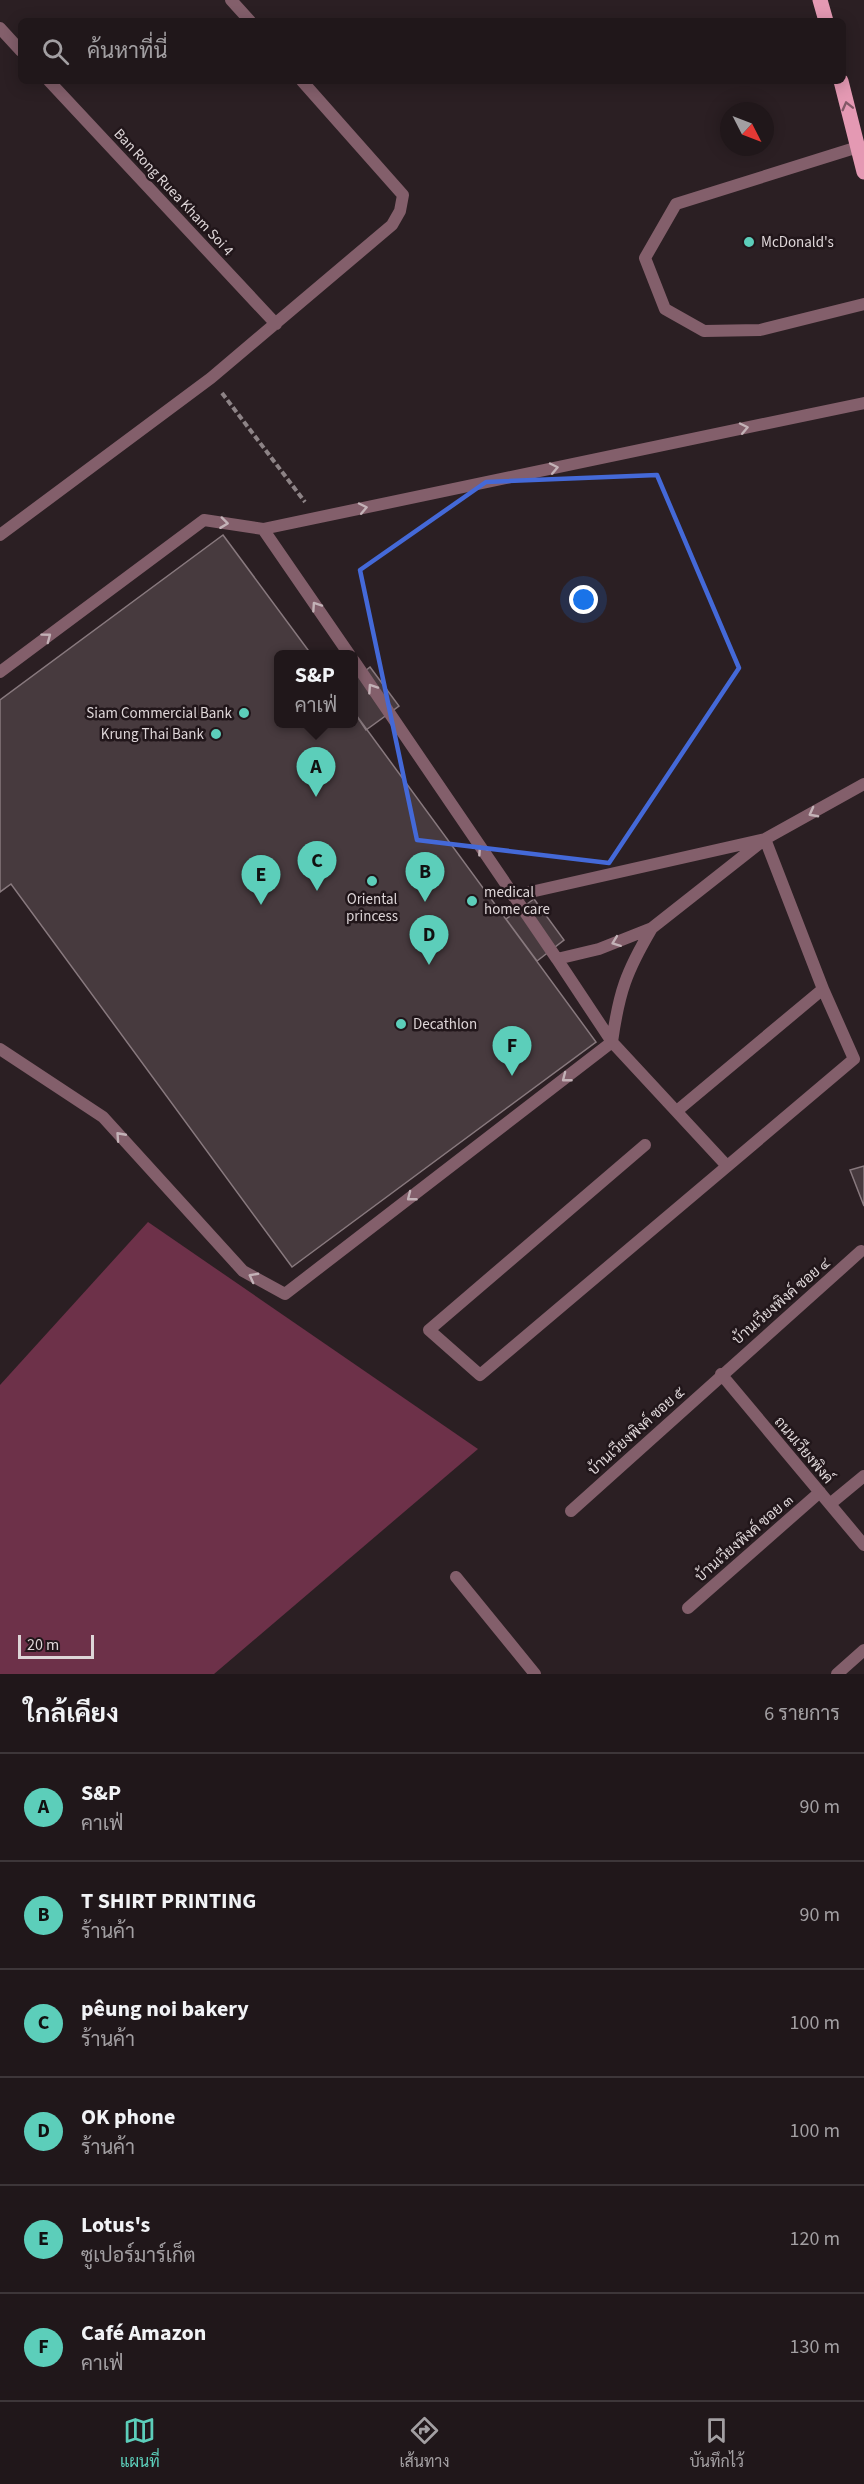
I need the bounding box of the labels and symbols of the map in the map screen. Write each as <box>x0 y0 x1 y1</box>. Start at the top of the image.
one-way arrow <box>842 101 855 111</box>
north arrow <box>720 102 774 156</box>
street label: Ban Rong Ruea Kham Soi 4 <box>109 124 239 261</box>
place label: McDonald's <box>761 232 834 253</box>
marker: McDonald's <box>742 235 756 249</box>
one-way arrow <box>739 422 749 435</box>
one-way arrow <box>548 462 558 475</box>
one-way arrow <box>358 503 368 516</box>
one-way arrow <box>219 516 229 528</box>
your location <box>569 585 598 614</box>
one-way arrow <box>312 602 323 613</box>
one-way arrow <box>40 633 51 644</box>
one-way arrow <box>368 684 379 695</box>
place label: Siam Commercial Bank <box>86 703 233 724</box>
marker: Siam Commercial Bank <box>237 706 251 720</box>
place label: Krung Thai Bank <box>101 724 205 745</box>
marker: Krung Thai Bank <box>209 727 223 741</box>
pin: A <box>296 748 336 797</box>
one-way arrow <box>809 806 819 817</box>
pin: C <box>298 842 336 891</box>
one-way arrow <box>477 846 489 856</box>
pin: B <box>406 852 444 902</box>
pin: E <box>242 856 280 905</box>
marker: Oriental princess <box>365 874 379 888</box>
place label: medical home care <box>484 882 550 920</box>
place label: Oriental princess <box>346 889 398 927</box>
marker: medical home care <box>465 894 479 908</box>
pin: D <box>410 916 448 965</box>
one-way arrow <box>612 935 623 947</box>
place label: Decathlon <box>413 1014 477 1035</box>
marker: Decathlon <box>394 1017 408 1031</box>
pin: F <box>492 1026 532 1076</box>
one-way arrow <box>561 1070 572 1081</box>
one-way arrow <box>116 1132 127 1143</box>
one-way arrow <box>407 1189 418 1200</box>
street label: บ้านเวียงพิงค์ ซอย ๔ <box>728 1252 836 1350</box>
one-way arrow <box>249 1273 260 1284</box>
street label: บ้านเวียงพิงค์ ซอย ๕ <box>583 1382 690 1481</box>
street label: ถนนเวียงพิงค์ <box>769 1412 838 1489</box>
street label: บ้านเวียงพิงค์ ซอย ๓ <box>691 1490 798 1587</box>
scale bar <box>18 1632 94 1660</box>

